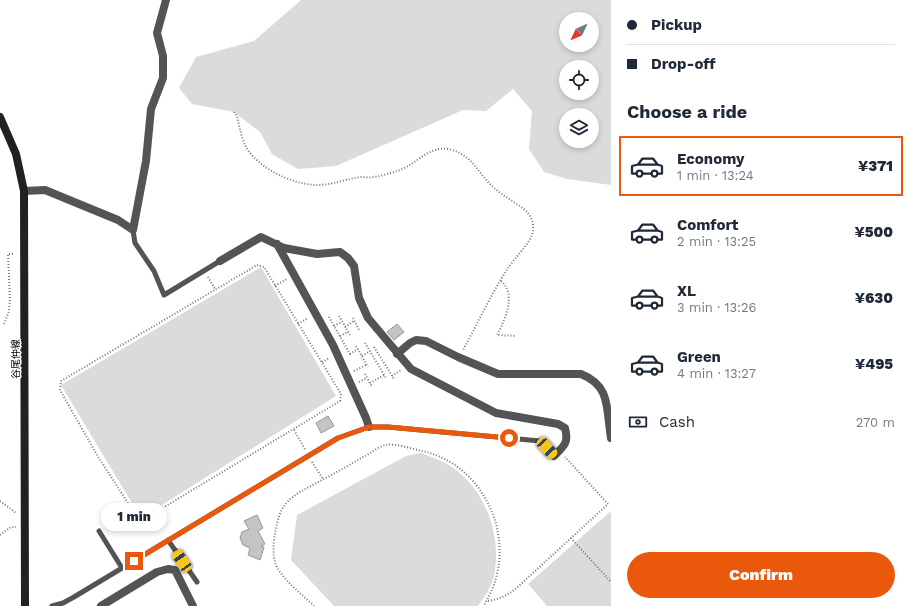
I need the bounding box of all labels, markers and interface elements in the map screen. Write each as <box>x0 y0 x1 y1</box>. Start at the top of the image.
north arrow <box>559 12 599 52</box>
map controls <box>559 12 599 148</box>
text: Pickup <box>651 16 702 34</box>
text: Drop-off <box>651 55 716 73</box>
button: locate <box>559 60 599 100</box>
text: Choose a ride <box>627 101 747 122</box>
button: layers <box>559 108 599 148</box>
icon: car <box>629 148 665 184</box>
text: Economy <box>677 150 744 168</box>
text: ¥371 <box>858 157 893 175</box>
text: 1 min · 13:24 <box>677 168 754 183</box>
icon: car <box>629 214 665 250</box>
text: Comfort <box>677 216 738 234</box>
text: ¥500 <box>854 223 893 241</box>
text: 2 min · 13:25 <box>677 234 756 249</box>
icon: car <box>629 280 665 316</box>
text: XL <box>677 282 696 300</box>
text: ¥630 <box>855 289 893 307</box>
text: 3 min · 13:26 <box>677 300 756 315</box>
street label: 谷尾仲線 <box>10 339 21 379</box>
icon: car <box>629 346 665 382</box>
text: Green <box>677 348 721 366</box>
text: ¥495 <box>855 355 893 373</box>
text: 4 min · 13:27 <box>677 366 756 381</box>
icon: cash <box>627 411 649 433</box>
text: Cash <box>659 413 695 431</box>
text: 270 m <box>856 415 895 430</box>
route start <box>500 429 518 447</box>
car <box>534 435 560 461</box>
callout: 1 min <box>101 503 167 531</box>
text: 1 min <box>117 509 151 524</box>
car <box>170 548 194 574</box>
route end <box>125 552 143 570</box>
button: Confirm <box>627 552 895 598</box>

